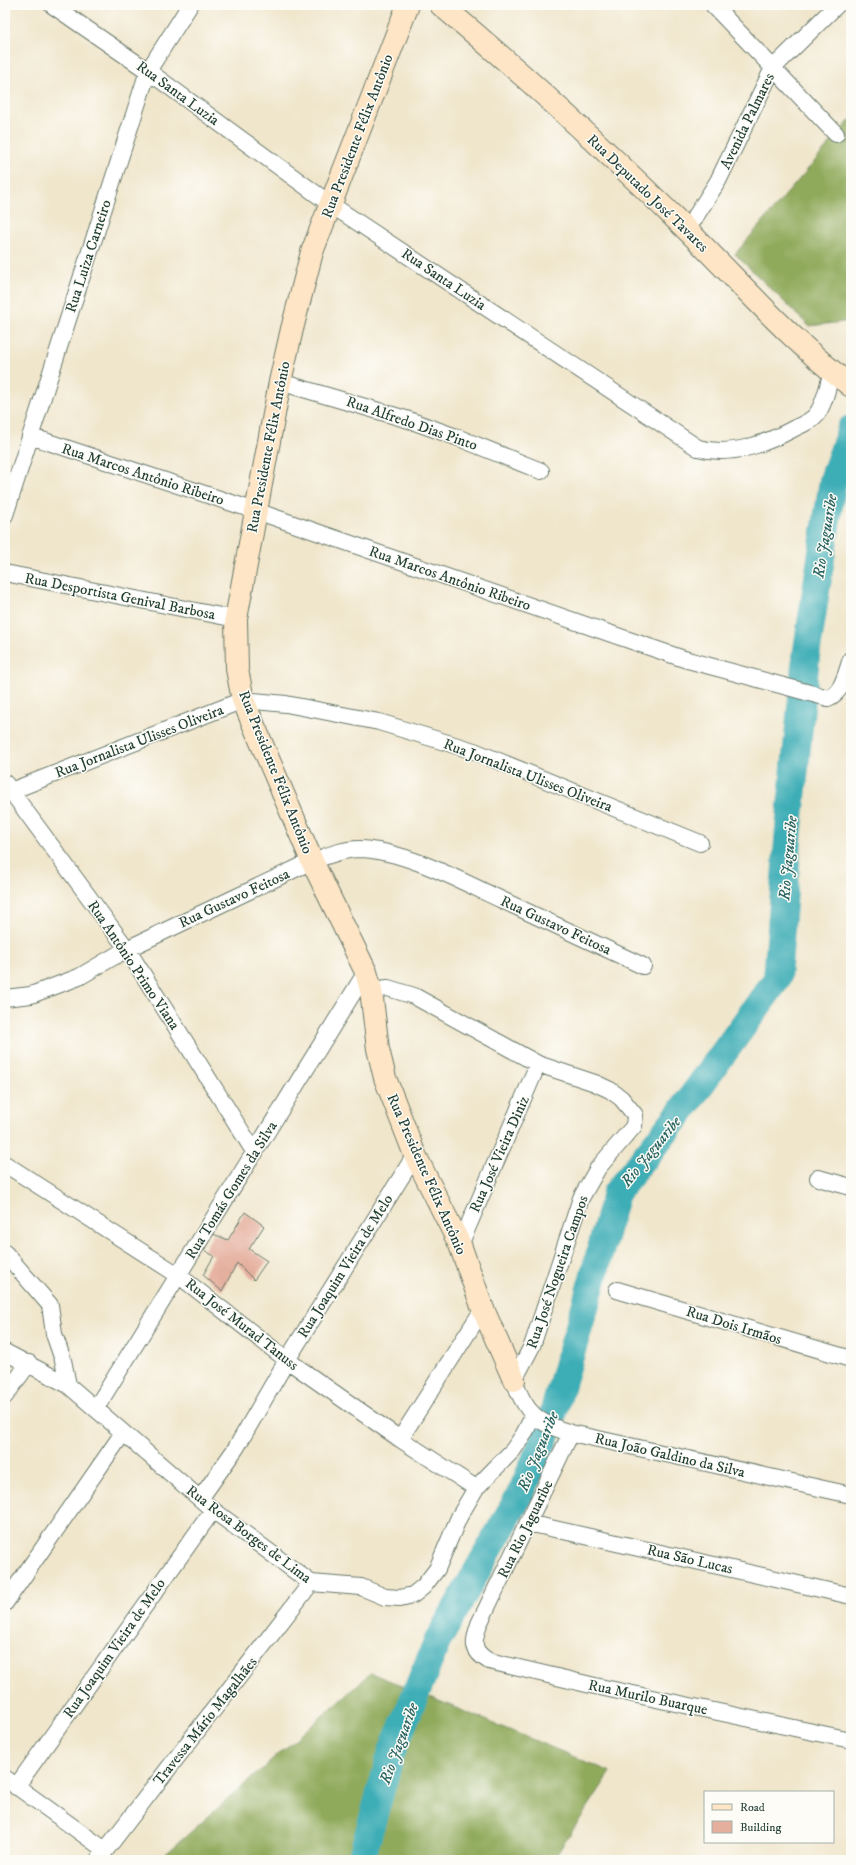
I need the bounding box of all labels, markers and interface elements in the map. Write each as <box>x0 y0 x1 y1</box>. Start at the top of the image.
street label: Rua Presidente Félix Antônio <box>317 51 398 221</box>
street label: Rua Santa Luzia <box>132 57 223 130</box>
street label: Avenida Palmares <box>716 70 779 173</box>
street label: Rua Deputado José Tavares <box>583 130 712 256</box>
street label: Rua Luiza Carneiro <box>61 197 116 315</box>
street label: Rua Santa Luzia <box>398 244 490 315</box>
street label: Rua Presidente Félix Antônio <box>243 360 294 534</box>
street label: Rua Alfredo Dias Pinto <box>344 392 480 455</box>
street label: Rua Marcos Antônio Ribeiro <box>59 439 227 510</box>
water label: Rio Jaguaribe <box>808 492 842 581</box>
street label: Rua Marcos Antônio Ribeiro <box>366 542 533 615</box>
street label: Rua Desportista Genival Barbosa <box>23 569 217 624</box>
street label: Rua Presidente Félix Antônio <box>234 688 317 857</box>
street label: Rua Jornalista Ulisses Oliveira <box>52 700 227 782</box>
street label: Rua Jornalista Ulisses Oliveira <box>441 734 615 817</box>
water label: Rio Jaguaribe <box>774 814 802 902</box>
street label: Rua Gustavo Feitosa <box>176 864 293 932</box>
street label: Rua Gustavo Feitosa <box>497 891 615 960</box>
street label: Rua Antônio Primo Viana <box>83 897 184 1034</box>
street label: Rua Presidente Félix Antônio <box>382 1091 471 1258</box>
street label: Rua José Vieira Diniz <box>465 1092 534 1216</box>
water label: Rio Jaguaribe <box>616 1112 686 1192</box>
street label: Rua Tomás Gomes da Silva <box>181 1117 282 1263</box>
street label: Rua Joaquim Vieira de Melo <box>293 1191 397 1342</box>
street label: Rua José Nogueira Campos <box>522 1193 593 1351</box>
street label: Rua José Murad Tanuss <box>181 1274 302 1375</box>
street label: Rua Dois Irmãos <box>684 1302 784 1349</box>
water label: Rio Jaguaribe <box>512 1408 563 1495</box>
street label: Rua João Galdino da Silva <box>593 1429 748 1482</box>
street label: Rua Rio Jaguaribe <box>493 1477 557 1581</box>
street label: Rua Rosa Borges de Lima <box>182 1481 316 1588</box>
street label: Rua São Lucas <box>645 1540 735 1579</box>
street label: Rua Joaquim Vieira de Melo <box>59 1575 170 1722</box>
street label: Travessa Mário Magalhães <box>149 1653 261 1789</box>
street label: Rua Murilo Buarque <box>587 1676 709 1719</box>
water label: Rio Jaguaribe <box>375 1700 423 1788</box>
legend <box>704 1791 834 1843</box>
text: Road <box>740 1800 765 1815</box>
text: Building <box>740 1820 781 1835</box>

